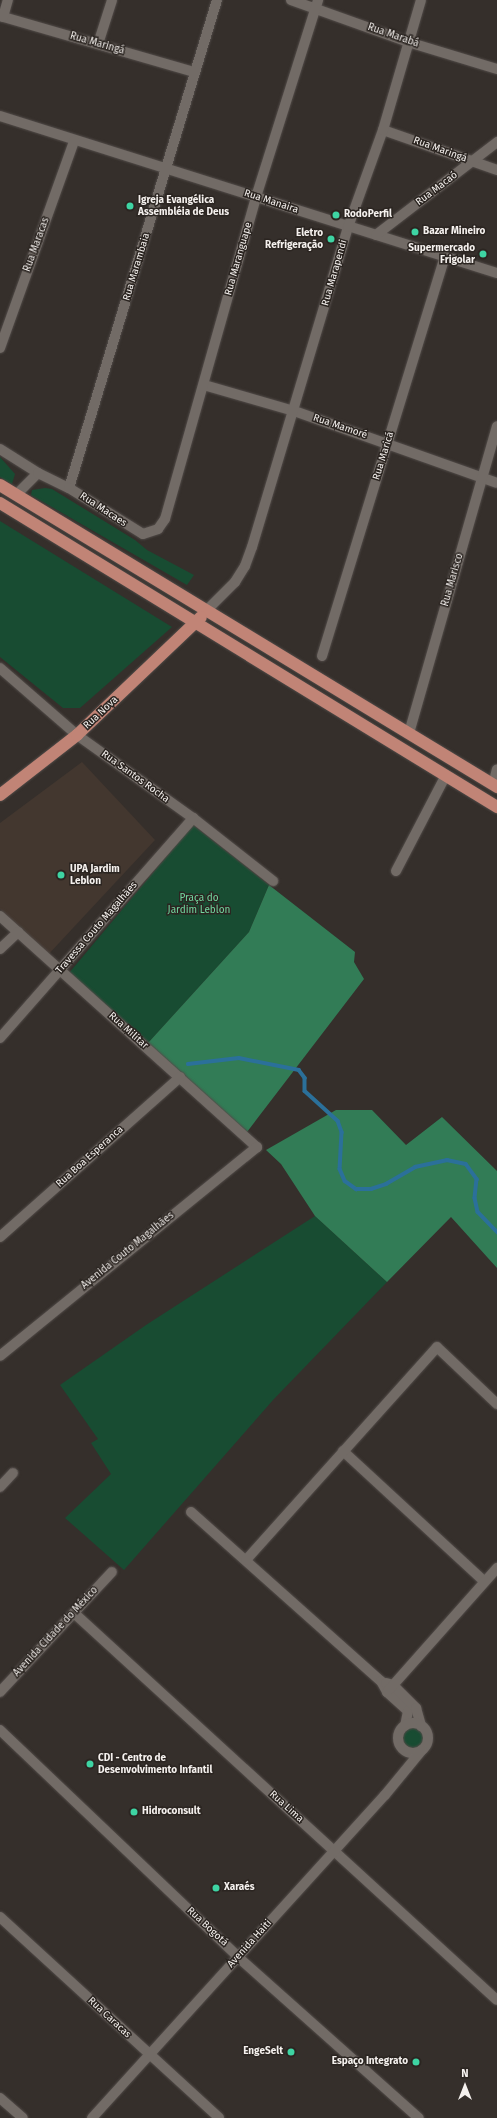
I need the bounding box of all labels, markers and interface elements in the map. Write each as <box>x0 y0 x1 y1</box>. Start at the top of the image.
street label: Rua Marabá <box>366 22 420 50</box>
street label: Rua Maringá <box>68 30 126 58</box>
street label: Rua Maringá <box>412 135 468 165</box>
street label: Rua Macaó <box>414 169 460 209</box>
street label: Rua Manaira <box>242 188 300 216</box>
place label: Igreja Evangélica Assembléia de Deus <box>138 194 229 218</box>
marker: Igreja Evangélica Assembléia de Deus <box>125 201 135 211</box>
place label: RodoPerfil <box>344 209 392 221</box>
marker: RodoPerfil <box>331 210 341 220</box>
street label: Rua Maracas <box>22 216 52 274</box>
street label: Rua Maranguape <box>223 221 255 297</box>
place label: Bazar Mineiro <box>423 226 485 238</box>
place label: Eletro Refrigeração <box>265 227 323 250</box>
marker: Bazar Mineiro <box>410 227 420 237</box>
street label: Rua Marambaia <box>121 232 153 302</box>
marker: Eletro Refrigeração <box>326 234 336 244</box>
street label: Rua Marapendi <box>320 239 350 307</box>
place label: Supermercado Frigolar <box>408 242 475 266</box>
marker: Supermercado Frigolar <box>478 249 488 259</box>
street label: Rua Mamoré <box>311 412 369 442</box>
street label: Rua Maricá <box>371 430 397 482</box>
street label: Rua Macaes <box>77 490 129 530</box>
street label: Rua Marisco <box>440 552 466 608</box>
street label: Rua Nova <box>81 694 121 732</box>
street label: Rua Santos Rocha <box>99 748 171 806</box>
place label: UPA Jardim Leblon <box>70 863 120 886</box>
marker: UPA Jardim Leblon <box>55 869 67 881</box>
street label: Travessa Couto Magalhães <box>54 880 140 976</box>
park label: Praça do Jardim Leblon <box>168 892 230 916</box>
street label: Rua Militar <box>106 1010 150 1052</box>
street label: Rua Boa Esperanca <box>54 1124 126 1190</box>
street label: Avenida Couto Magalhães <box>79 1210 177 1292</box>
street label: Avenida Cidade do México <box>11 1585 101 1679</box>
place label: CDI - Centro de Desenvolvimento Infantil <box>98 1752 212 1776</box>
marker: CDI - Centro de Desenvolvimento Infantil <box>85 1759 95 1769</box>
street label: Rua Lima <box>266 1789 306 1825</box>
place label: Hidroconsult <box>142 1806 201 1818</box>
marker: Hidroconsult <box>129 1807 139 1817</box>
place label: Xaraés <box>224 1882 255 1894</box>
marker: Xaraés <box>211 1883 221 1893</box>
street label: Rua Bogotá <box>184 1905 230 1949</box>
street label: Avenida Haiti <box>225 1918 275 1970</box>
street label: Rua Caracas <box>85 1995 133 2041</box>
place label: EngeSelt <box>243 2046 283 2058</box>
marker: EngeSelt <box>286 2047 296 2057</box>
place label: Espaço Integrato <box>332 2056 408 2068</box>
marker: Espaço Integrato <box>411 2057 421 2067</box>
north arrow <box>445 2066 485 2106</box>
text: N <box>461 2067 469 2080</box>

